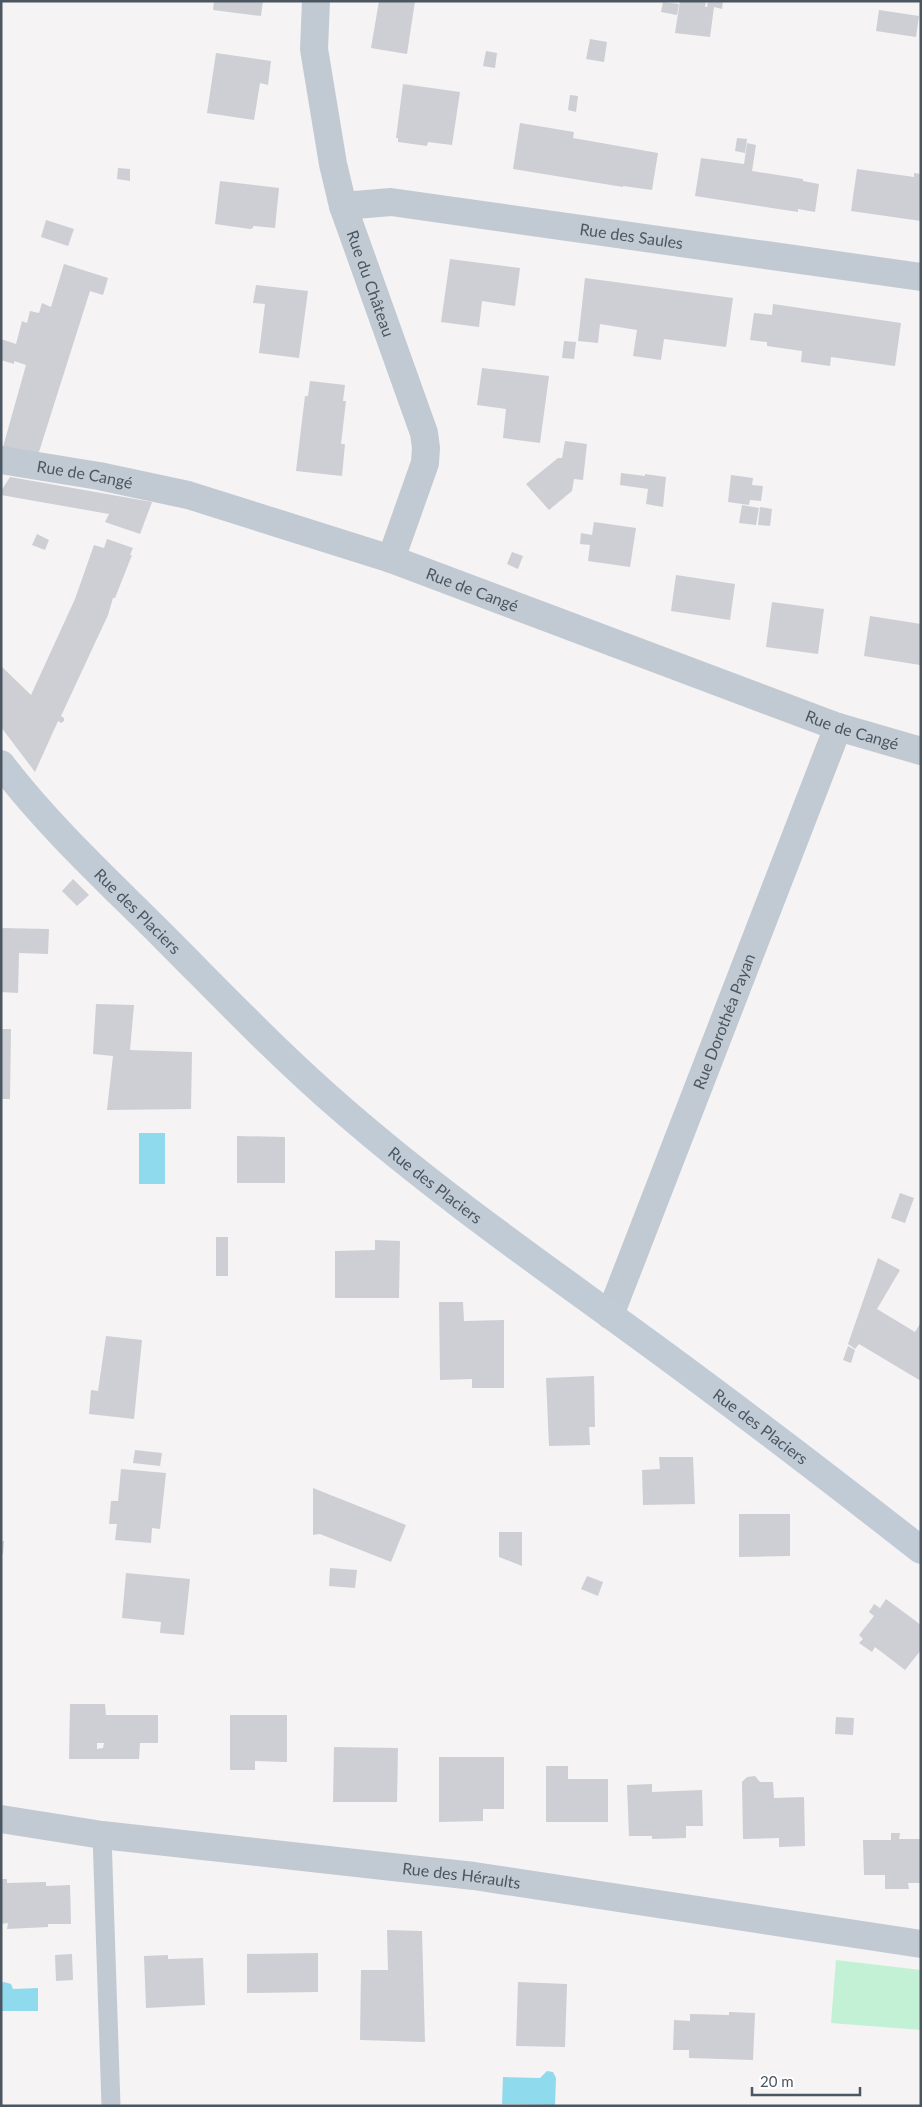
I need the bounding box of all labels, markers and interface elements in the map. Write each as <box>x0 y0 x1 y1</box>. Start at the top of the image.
street label: Rue des Saules <box>579 219 685 252</box>
street label: Rue du Château <box>343 227 399 339</box>
street label: Rue de Cangé <box>36 456 135 492</box>
street label: Rue de Cangé <box>424 563 521 615</box>
street label: Rue de Cangé <box>803 706 901 753</box>
street label: Rue des Placiers <box>91 864 185 958</box>
street label: Rue Dorothéa Payan <box>689 951 758 1092</box>
street label: Rue des Placiers <box>385 1142 486 1227</box>
street label: Rue des Placiers <box>710 1384 812 1468</box>
street label: Rue des Héraults <box>401 1858 522 1892</box>
scale bar <box>752 2064 860 2096</box>
text: 20 m <box>760 2072 794 2090</box>

